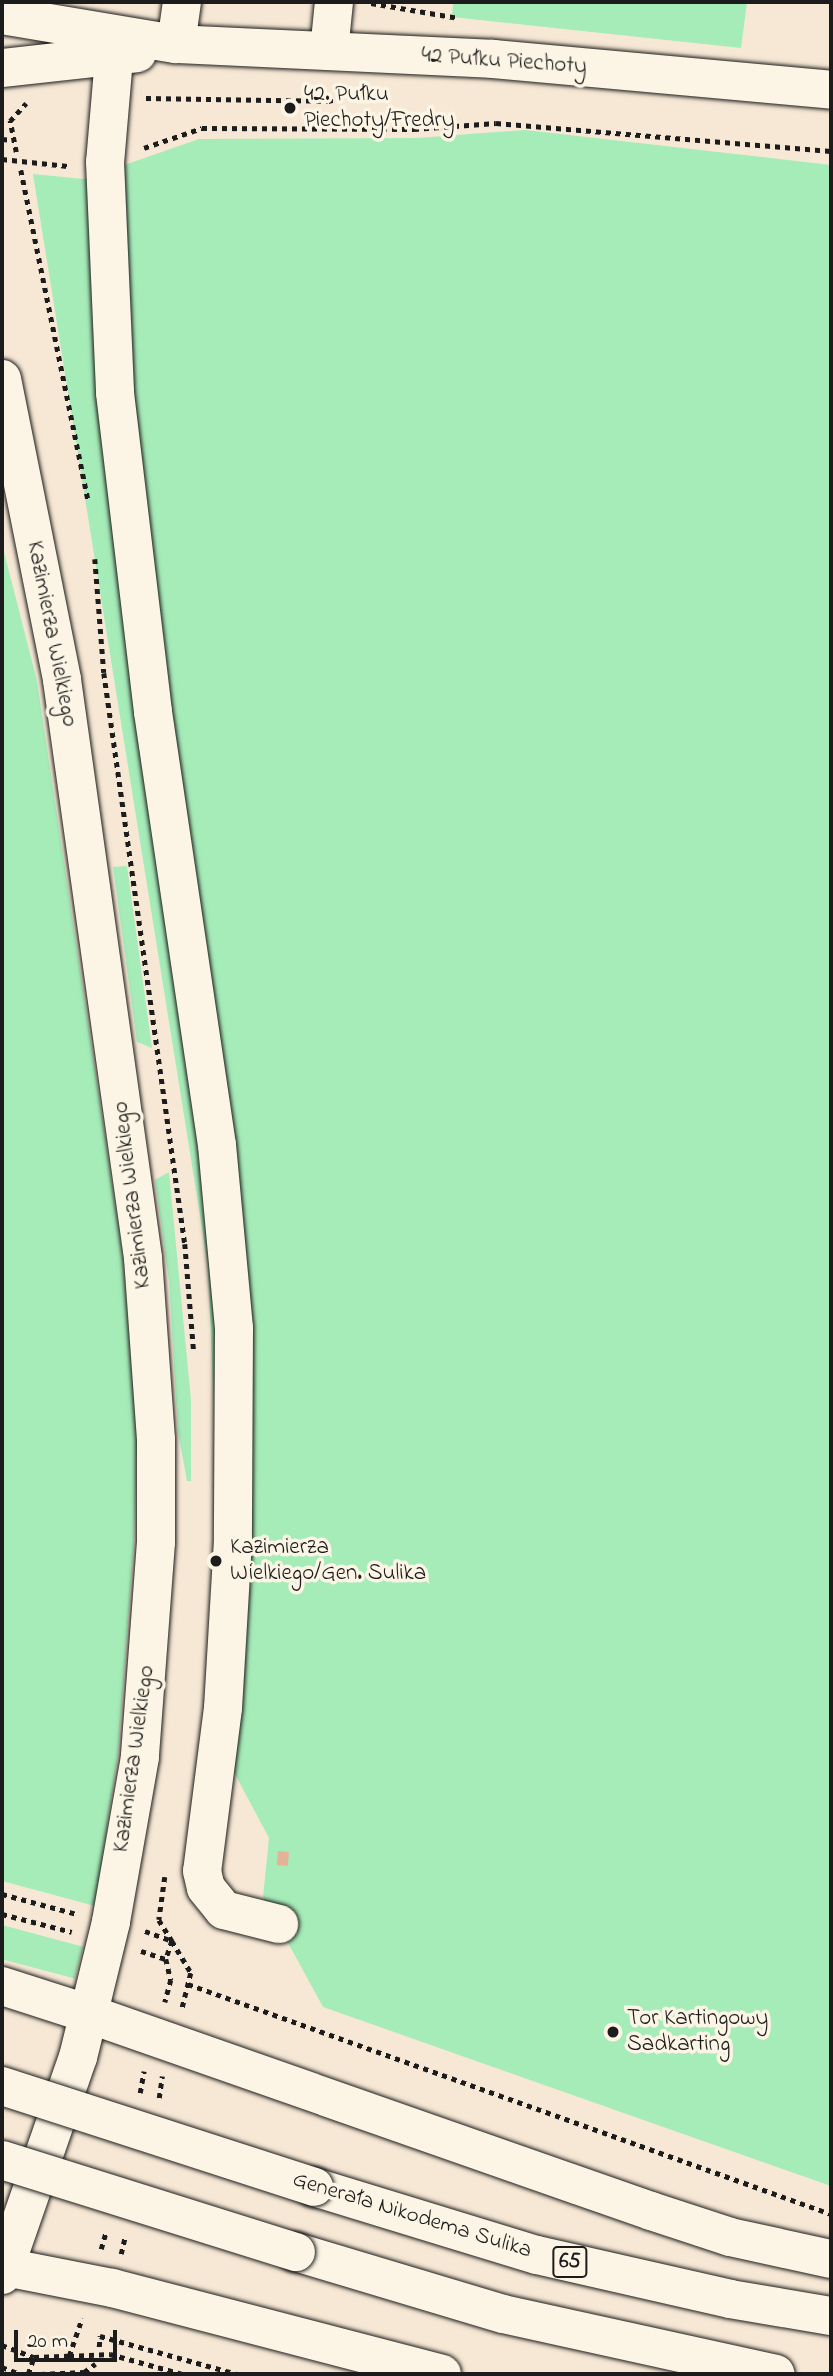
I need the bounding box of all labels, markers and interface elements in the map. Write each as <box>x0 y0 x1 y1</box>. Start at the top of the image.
street label: 42 Pułku Piechoty <box>420 42 588 82</box>
place label: 42. Pułku Piechoty/Fredry <box>304 81 454 135</box>
marker: 42. Pułku Piechoty/Fredry <box>282 100 298 116</box>
street label: Kazimierza Wielkiego <box>19 539 83 729</box>
street label: Kazimierza Wielkiego <box>108 1100 158 1290</box>
place label: Kazimierza Wielkiego/Gen. Sulika <box>230 1534 426 1588</box>
marker: Kazimierza Wielkiego/Gen. Sulika <box>208 1553 224 1569</box>
street label: Kazimierza Wielkiego <box>108 1664 162 1854</box>
place label: Tor Kartingowy Sadkarting <box>627 2005 768 2059</box>
marker: Tor Kartingowy Sadkarting <box>605 2024 621 2040</box>
street label: Generała Nikodema Sulika <box>289 2166 535 2266</box>
road number: 65 <box>551 2244 589 2280</box>
scale bar <box>18 2316 121 2360</box>
text: 20 m <box>27 2327 68 2357</box>

